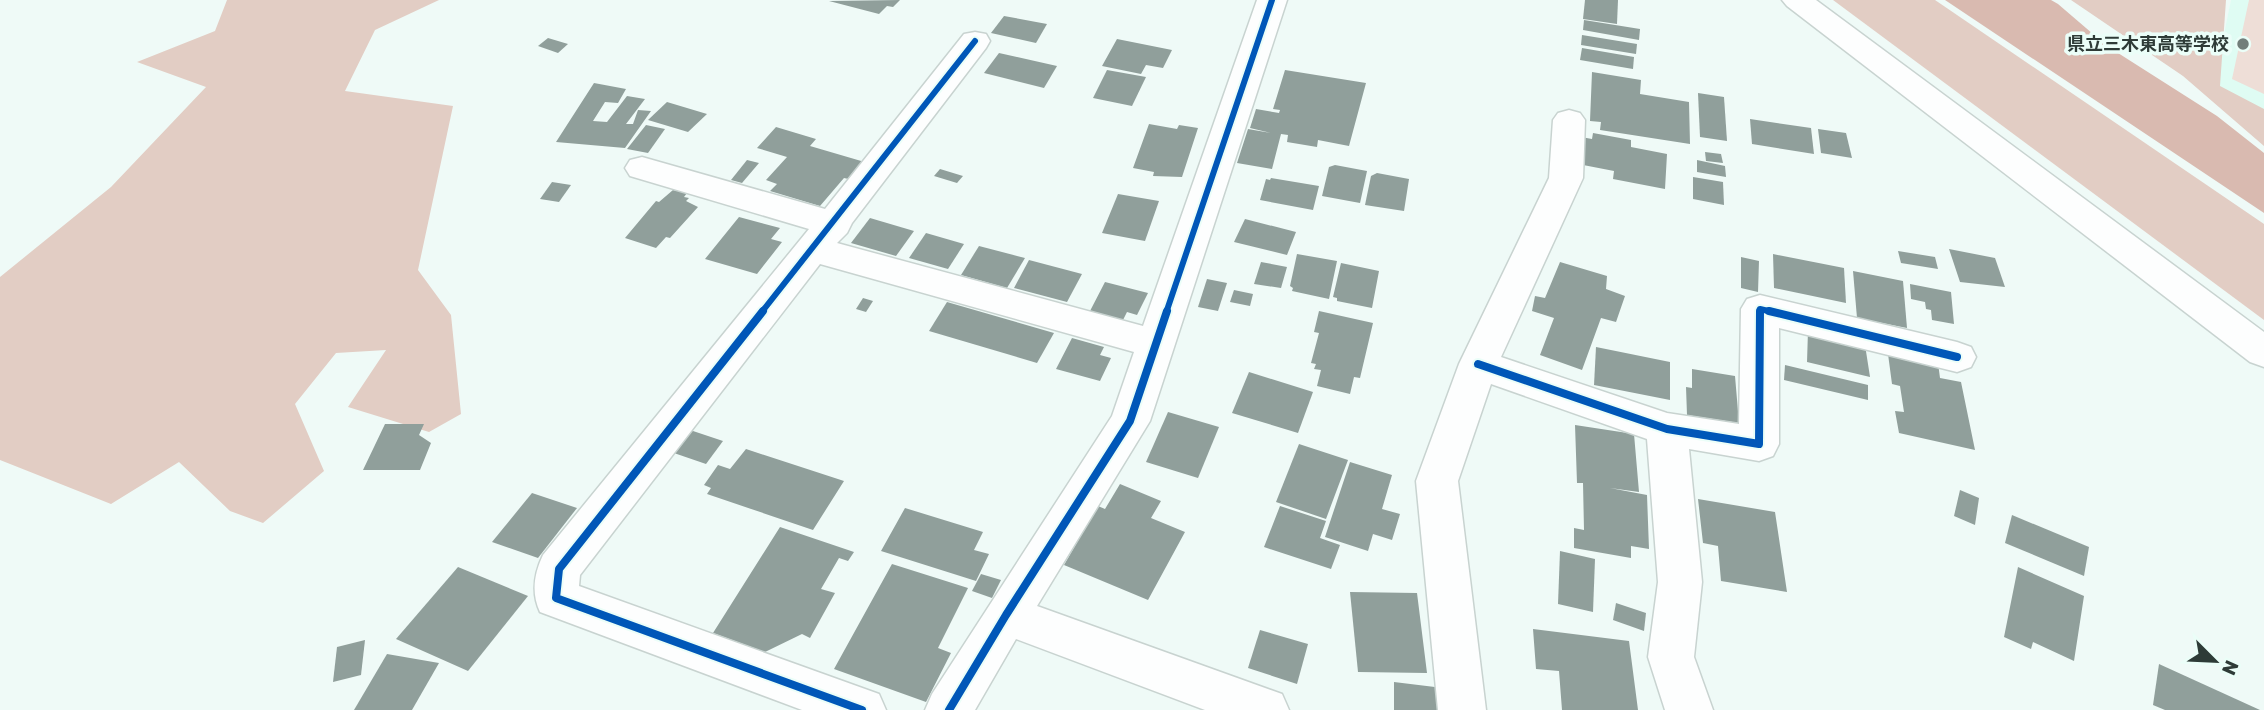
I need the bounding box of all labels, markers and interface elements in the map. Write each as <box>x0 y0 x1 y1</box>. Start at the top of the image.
place label: 県立三木東高等学校 <box>2067 33 2229 55</box>
marker: 県立三木東高等学校 <box>2235 36 2251 52</box>
north arrow <box>2180 626 2250 696</box>
text: N <box>2217 657 2243 679</box>

